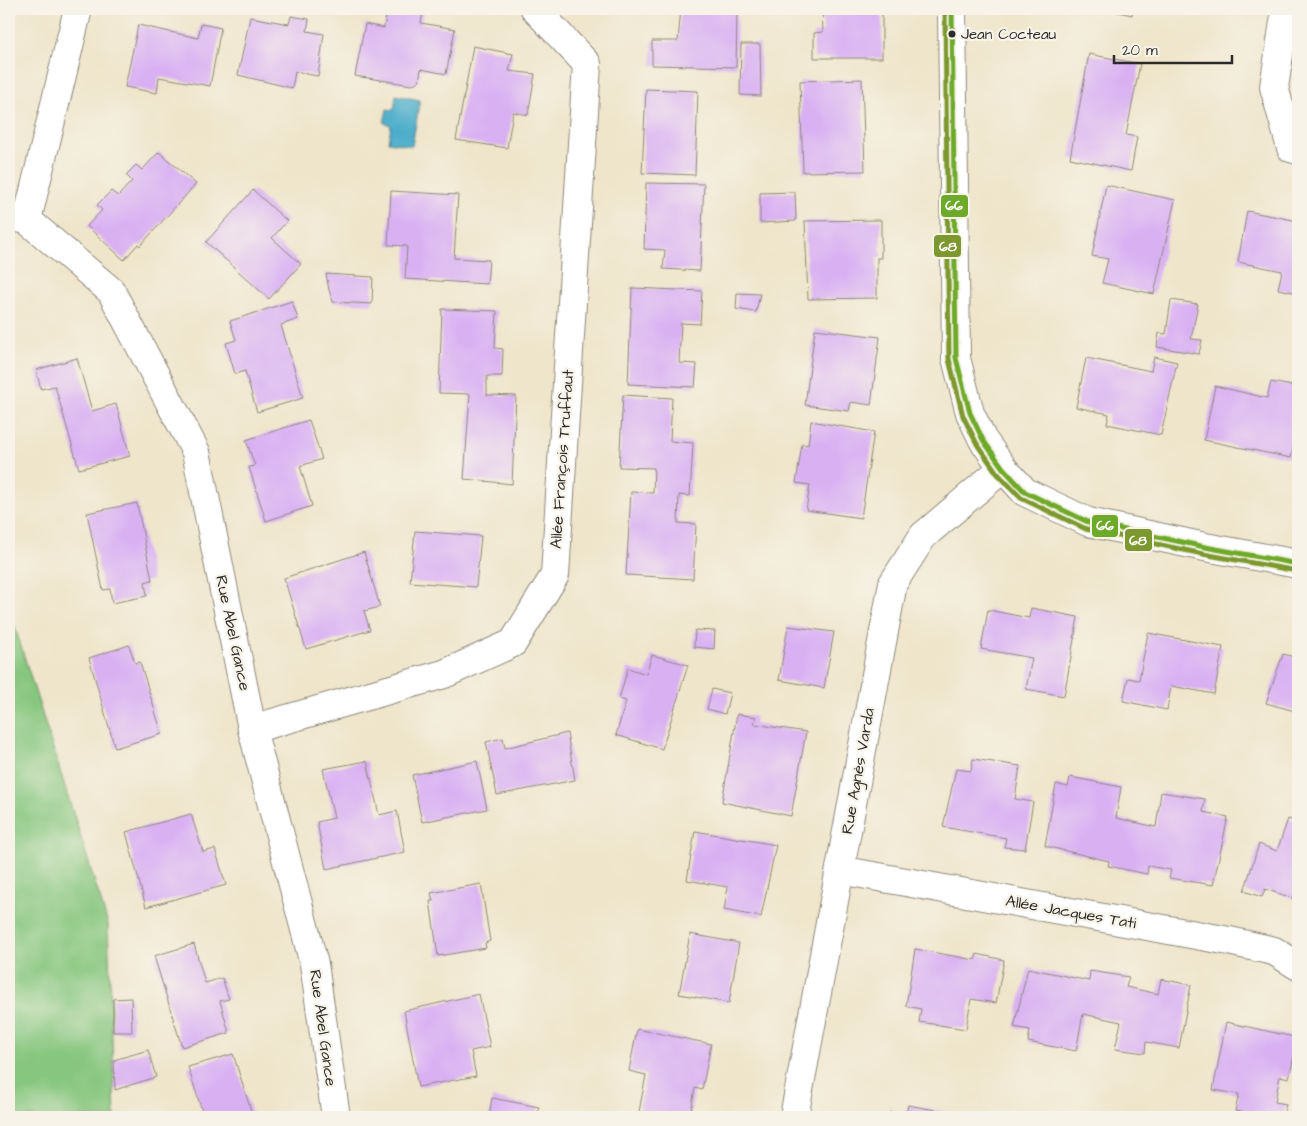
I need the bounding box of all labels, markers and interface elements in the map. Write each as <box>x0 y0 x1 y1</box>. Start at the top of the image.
place label: Jean Cocteau <box>961 24 1057 45</box>
marker: Jean Cocteau <box>947 29 957 39</box>
scale bar <box>1114 32 1232 64</box>
text: 20 m <box>1122 40 1158 61</box>
line badge: 66 <box>940 194 969 218</box>
text: 66 <box>945 196 963 216</box>
line badge: 68 <box>933 234 962 258</box>
text: 68 <box>939 237 957 257</box>
street label: Allée François Truffaut <box>545 368 579 549</box>
line badge: 66 <box>1091 514 1119 538</box>
text: 66 <box>1096 516 1114 536</box>
line badge: 68 <box>1124 528 1153 552</box>
text: 68 <box>1129 531 1147 551</box>
street label: Rue Abel Gance <box>210 573 256 693</box>
street label: Rue Agnès Varda <box>836 706 881 836</box>
street label: Allée Jacques Tati <box>1004 890 1139 934</box>
street label: Rue Abel Gance <box>304 968 342 1088</box>

